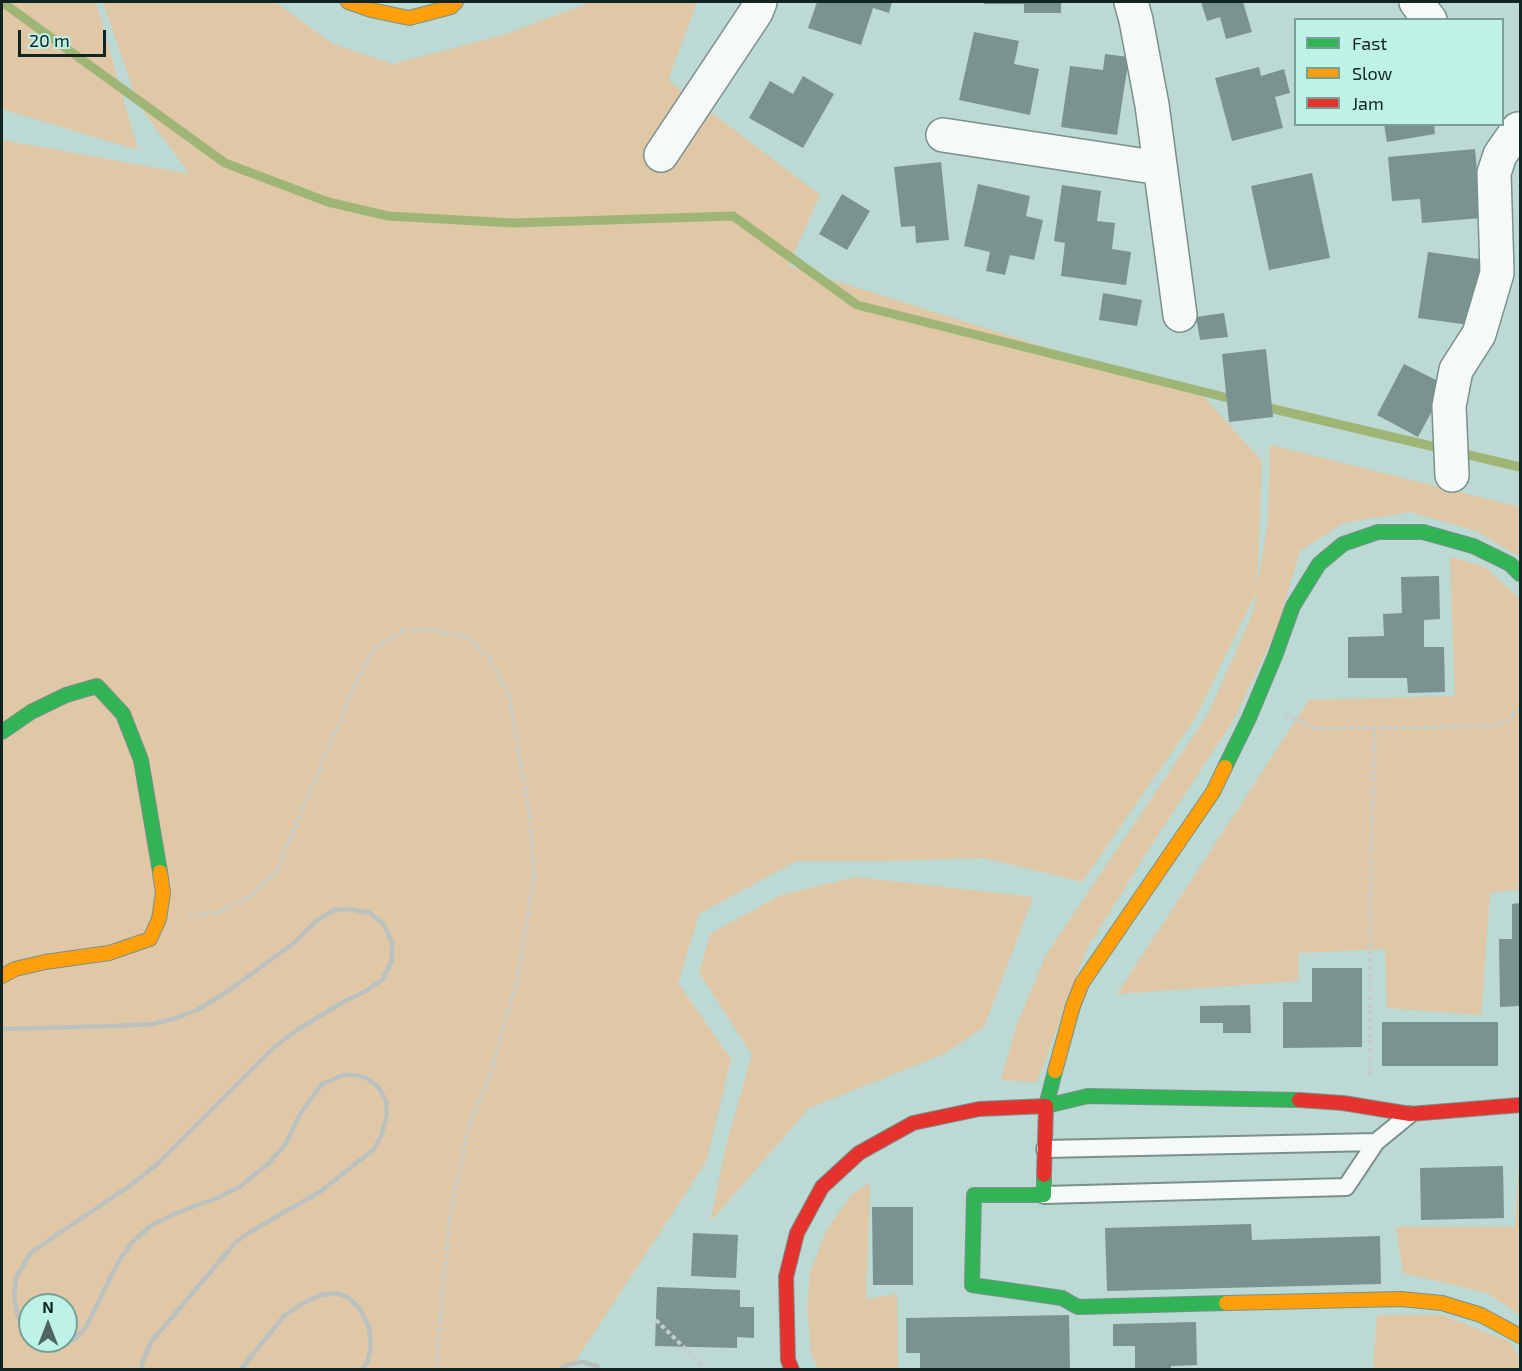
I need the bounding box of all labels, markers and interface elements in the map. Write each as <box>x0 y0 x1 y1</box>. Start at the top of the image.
scale bar <box>21 18 110 56</box>
legend <box>1294 18 1504 126</box>
text: 20 m <box>29 29 70 51</box>
text: Fast <box>1352 32 1387 54</box>
text: Slow <box>1352 62 1392 84</box>
text: Jam <box>1352 92 1384 114</box>
north arrow <box>18 1293 78 1353</box>
text: N <box>42 1297 54 1316</box>

